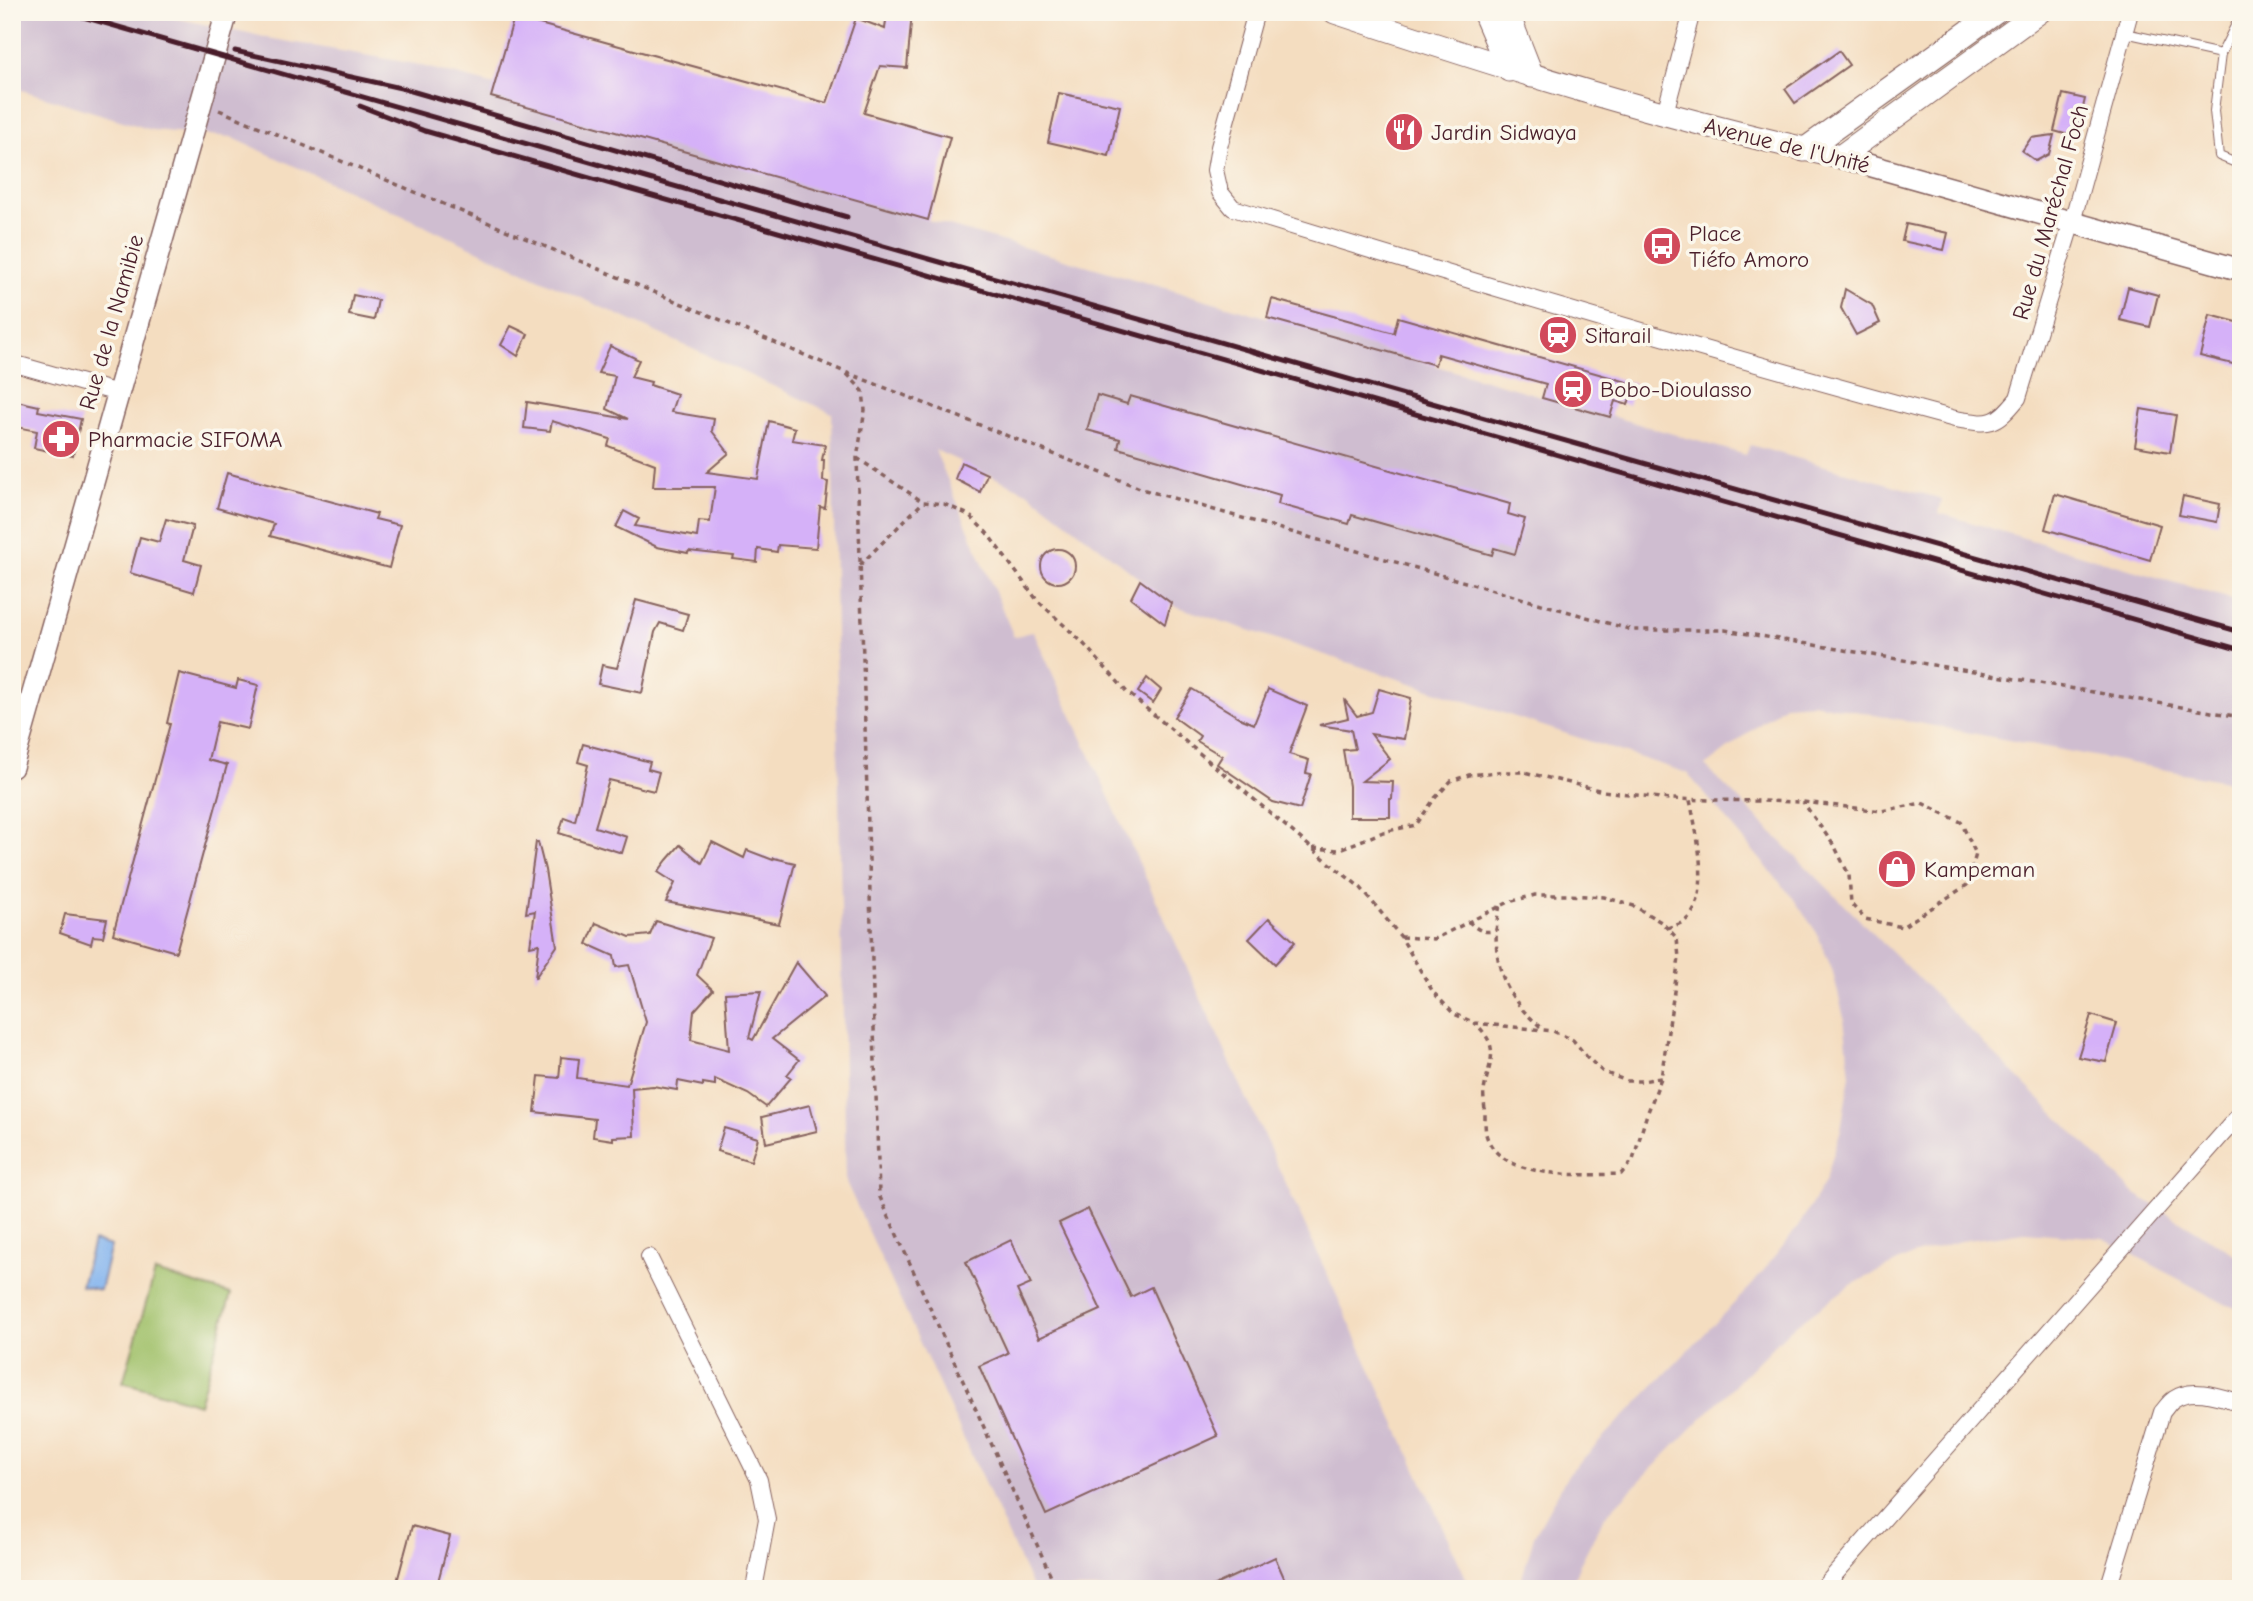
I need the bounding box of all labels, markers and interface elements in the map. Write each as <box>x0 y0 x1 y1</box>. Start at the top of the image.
street label: Rue du Maréchal Foch <box>2007 101 2094 323</box>
restaurant icon: Jardin Sidwaya <box>1383 111 1425 153</box>
street label: Avenue de l'Unité <box>1701 112 1873 179</box>
place label: Jardin Sidwaya <box>1431 119 1577 146</box>
place label: Place Tiéfo Amoro <box>1689 220 1809 273</box>
bus stop icon: Place Tiéfo Amoro <box>1641 225 1683 267</box>
street label: Rue de la Namibie <box>74 231 149 413</box>
station icon: Sitarail <box>1537 314 1579 356</box>
place label: Sitarail <box>1585 322 1652 349</box>
station icon: Bobo-Dioulasso <box>1552 368 1594 410</box>
place label: Bobo-Dioulasso <box>1600 376 1752 403</box>
pharmacy icon: Pharmacie SIFOMA <box>40 418 82 460</box>
place label: Pharmacie SIFOMA <box>88 426 282 453</box>
shop icon: Kampeman <box>1876 848 1918 890</box>
place label: Kampeman <box>1924 856 2035 883</box>

